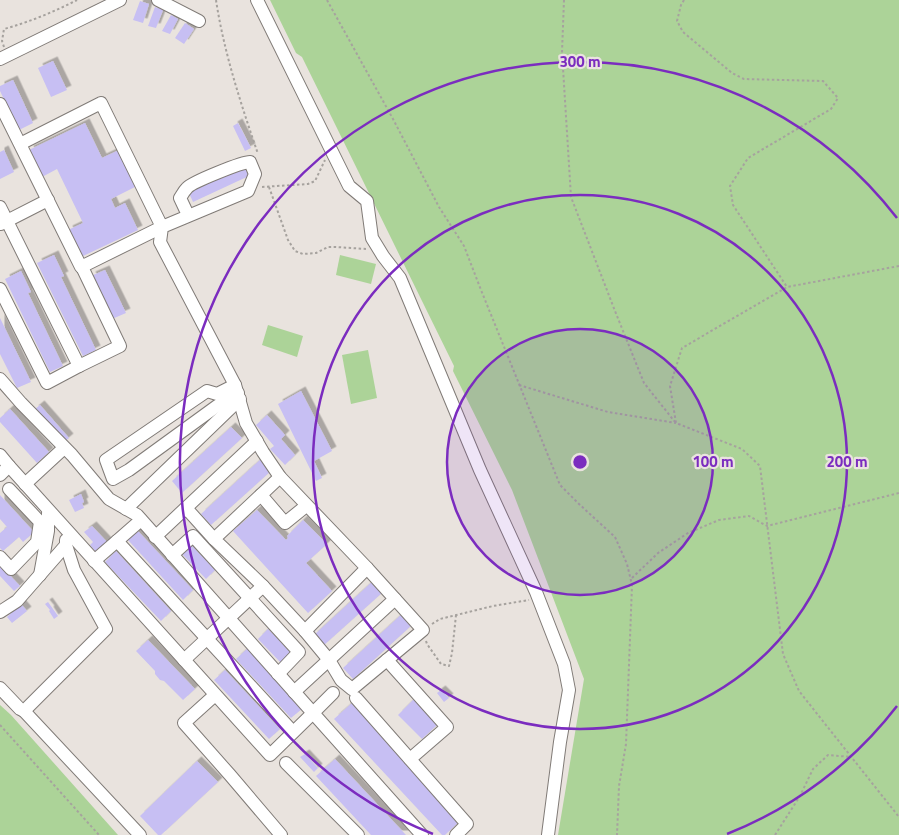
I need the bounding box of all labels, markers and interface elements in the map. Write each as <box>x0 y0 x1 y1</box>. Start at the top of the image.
text: 300 m <box>559 50 601 73</box>
text: 100 m <box>692 450 734 473</box>
text: 200 m <box>826 450 868 473</box>
centre of rings <box>571 453 589 471</box>

